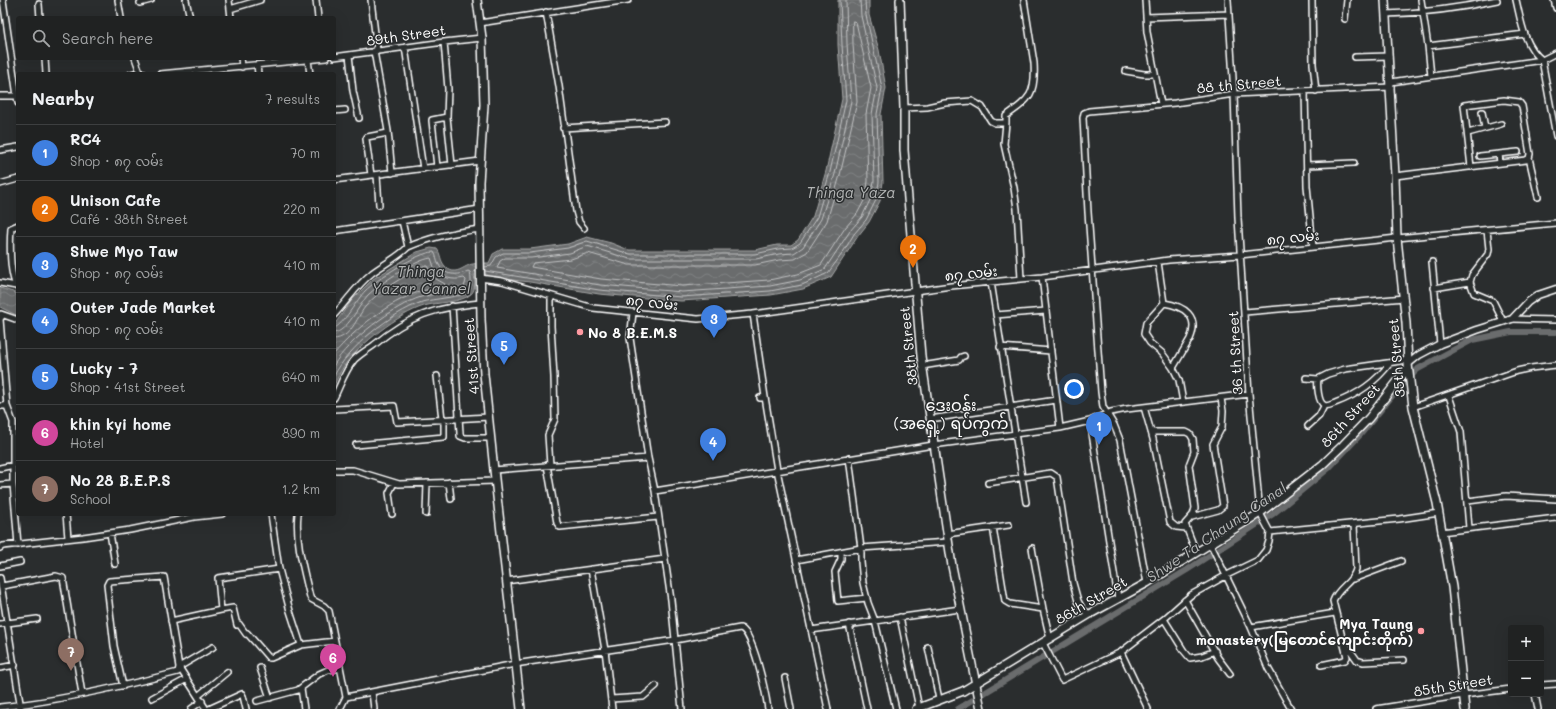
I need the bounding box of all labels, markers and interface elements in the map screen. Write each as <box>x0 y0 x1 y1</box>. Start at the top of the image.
search box <box>16 16 336 60</box>
street label: 89th Street <box>365 20 447 50</box>
icon: search <box>30 27 52 49</box>
text: Search here <box>62 28 153 48</box>
street label: 88 th Street <box>1196 71 1282 97</box>
text: Nearby <box>32 87 94 109</box>
text: 7 results <box>265 90 320 107</box>
text: RC4 <box>70 129 101 149</box>
text: 1 <box>42 144 48 161</box>
text: 70 m <box>290 144 320 161</box>
text: Shop · ၈၇ လမ်း <box>70 152 163 169</box>
water label: Thinga Yaza <box>806 182 896 202</box>
text: Unison Cafe <box>70 190 161 210</box>
text: 2 <box>41 200 49 217</box>
text: 220 m <box>283 200 320 217</box>
text: Café · 38th Street <box>70 210 188 227</box>
street label: ၈၇ လမ်း <box>1266 225 1321 252</box>
pin: 2 <box>900 235 926 268</box>
text: Shwe Myo Taw <box>70 241 178 261</box>
text: 3 <box>41 256 49 273</box>
text: 410 m <box>284 256 320 273</box>
water label: Thinga Yazar Cannel <box>372 261 471 298</box>
street label: ၈၇ လမ်း <box>944 261 999 288</box>
text: Shop · ၈၇ လမ်း <box>70 264 163 281</box>
street label: ၈၇ လမ်း <box>624 290 679 317</box>
text: Outer Jade Market <box>70 297 215 317</box>
pin: 3 <box>701 305 727 338</box>
street label: 38th Street <box>894 305 922 387</box>
street label: 36 th Street <box>1223 310 1247 396</box>
text: 4 <box>41 312 49 329</box>
text: 410 m <box>284 312 320 329</box>
street label: 41st Street <box>459 317 483 395</box>
street label: 35th Street <box>1383 318 1409 398</box>
text: Shop · ၈၇ လမ်း <box>70 320 163 337</box>
place label: No 8 B.E.M.S <box>588 323 677 342</box>
marker: No 8 B.E.M.S <box>575 327 585 337</box>
pin: 5 <box>491 332 517 365</box>
text: Lucky - 7 <box>70 358 138 378</box>
text: 5 <box>41 368 49 385</box>
text: 640 m <box>282 368 320 385</box>
text: Shop · 41st Street <box>70 378 185 395</box>
your location <box>1064 379 1084 399</box>
street label: 86th Street <box>1316 379 1384 451</box>
district label: ဒေးဝန်း (အရှေ့) ရပ်ကွက် <box>894 394 1008 438</box>
pin: 1 <box>1086 412 1112 445</box>
text: khin kyi home <box>70 414 171 434</box>
text: 6 <box>41 424 49 441</box>
text: 890 m <box>282 424 320 441</box>
pin: 4 <box>700 428 726 461</box>
text: Hotel <box>70 434 104 451</box>
text: No 28 B.E.P.S <box>70 470 171 490</box>
water label: Shwe Ta Chaung Canal <box>1142 477 1290 586</box>
text: 7 <box>41 480 49 497</box>
text: 1.2 km <box>282 480 320 497</box>
text: School <box>70 490 111 507</box>
street label: 86th Street <box>1052 572 1130 628</box>
place label: Mya Taung monastery(မြတောင်ကျောင်းတိုက်) <box>1196 614 1413 652</box>
map controls <box>1508 625 1544 697</box>
button: + <box>1508 625 1544 661</box>
marker: Mya Taung monastery(မြတောင်ကျောင်းတိုက်) <box>1416 626 1426 636</box>
pin: 7 <box>58 638 84 671</box>
pin: 6 <box>320 644 346 677</box>
button: − <box>1508 661 1544 697</box>
street label: 85th Street <box>1412 669 1494 701</box>

